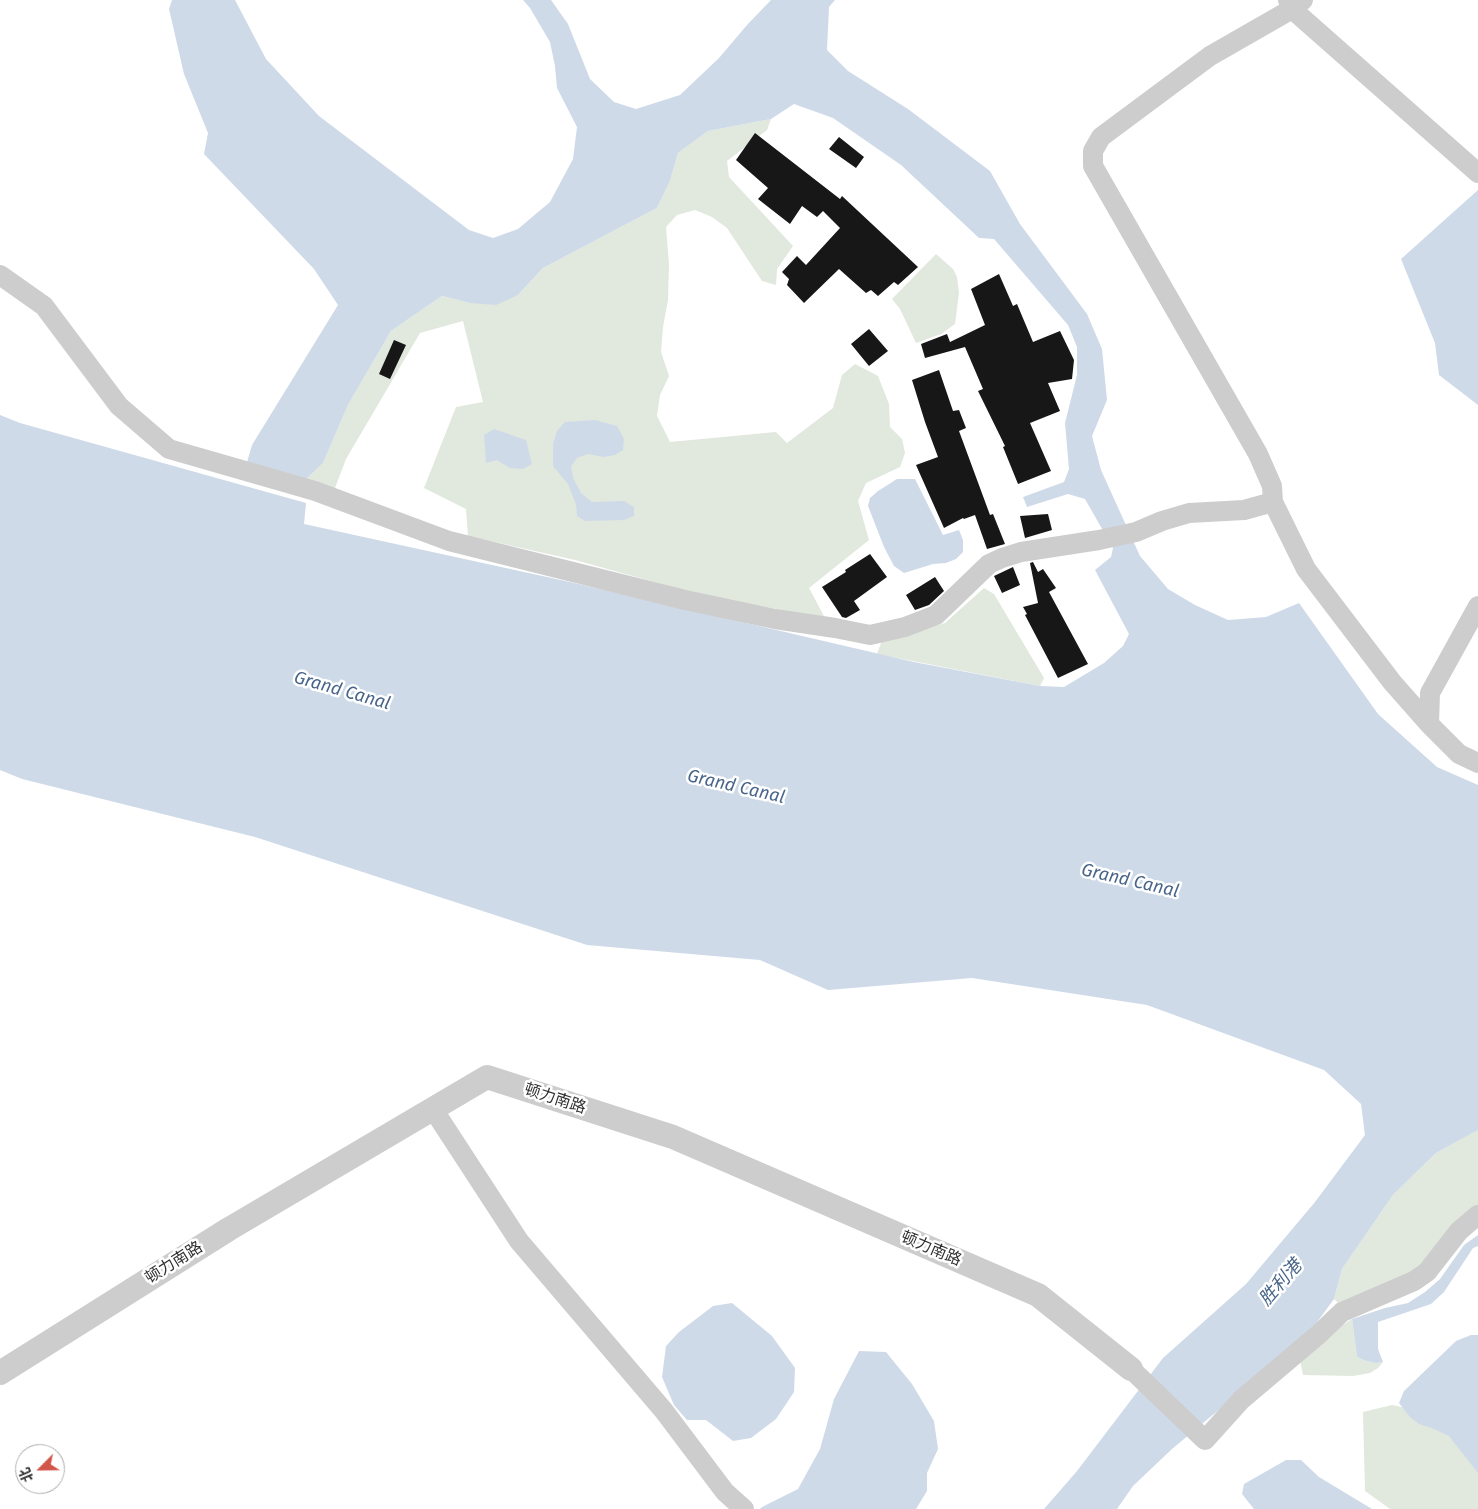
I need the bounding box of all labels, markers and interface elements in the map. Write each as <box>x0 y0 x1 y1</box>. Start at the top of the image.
water label: Grand Canal <box>291 667 393 715</box>
water label: Grand Canal <box>685 765 787 809</box>
water label: Grand Canal <box>1079 859 1181 903</box>
street label: 顿力南路 <box>522 1080 588 1118</box>
street label: 顿力南路 <box>898 1228 964 1270</box>
street label: 顿力南路 <box>142 1238 206 1288</box>
water label: 胜利港 <box>1255 1256 1307 1310</box>
north arrow <box>15 1444 65 1494</box>
text: 北 <box>16 1465 37 1484</box>

